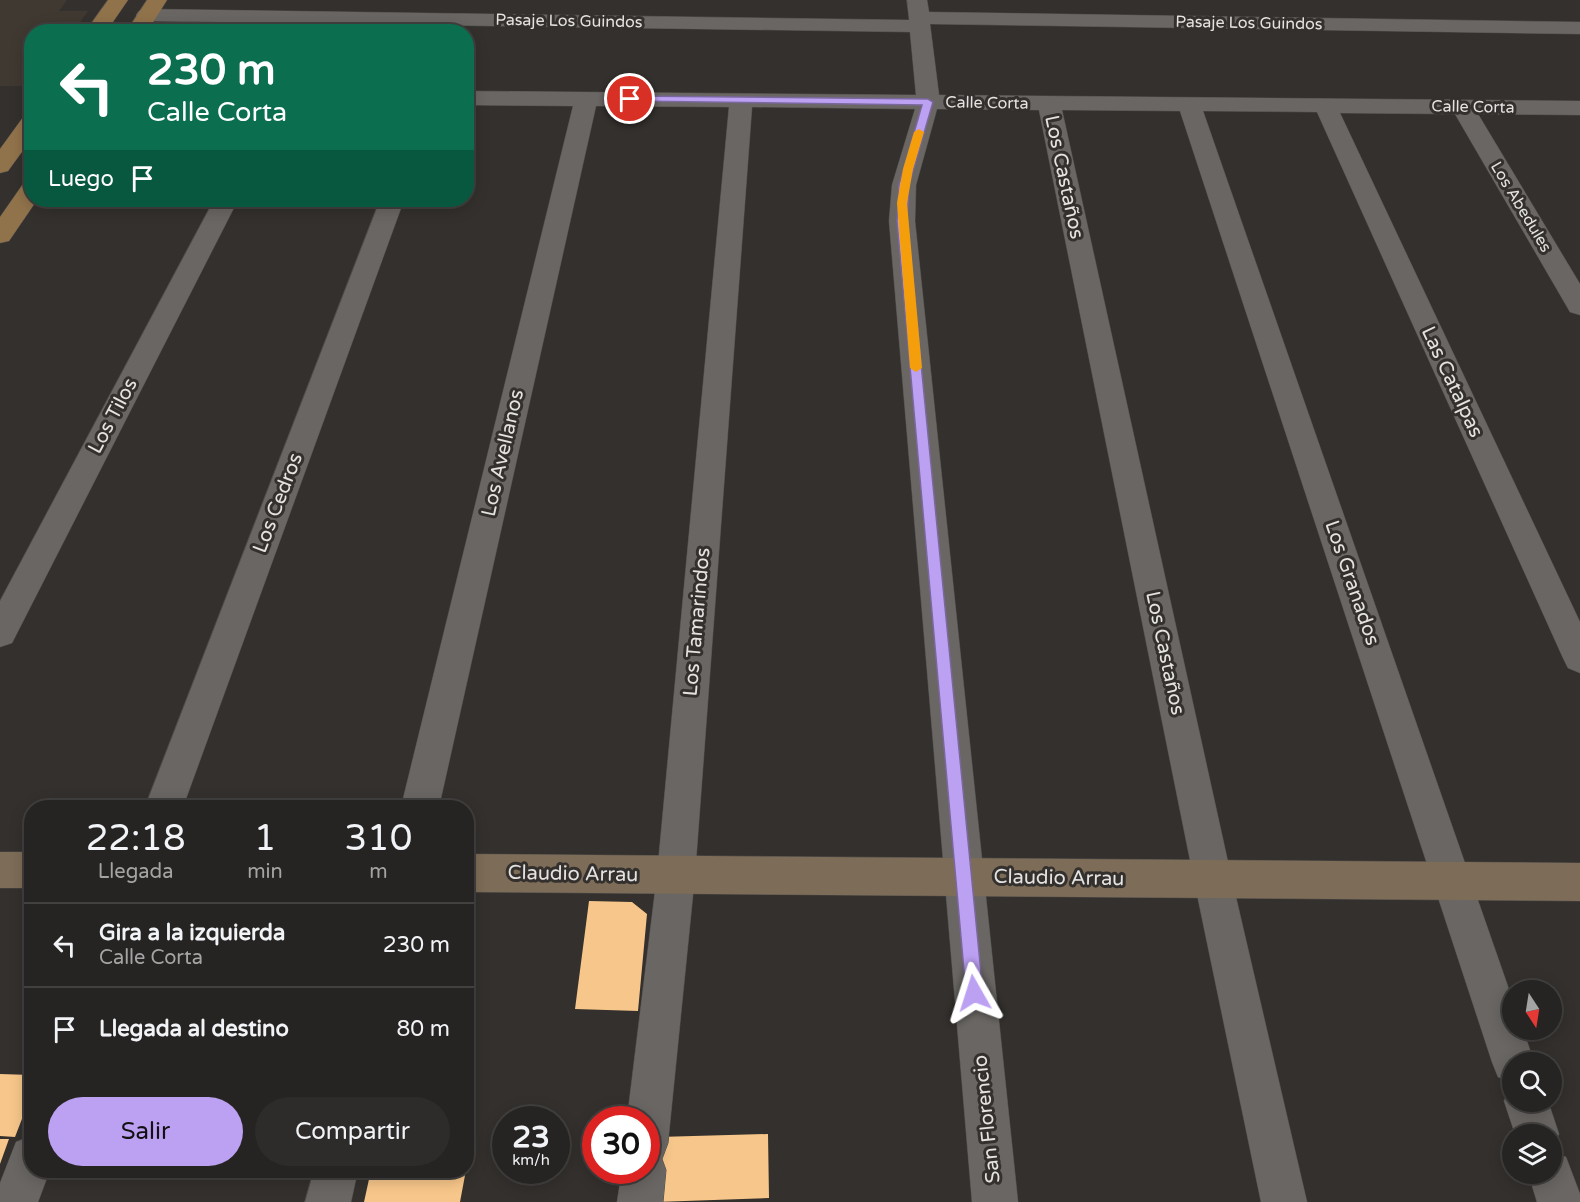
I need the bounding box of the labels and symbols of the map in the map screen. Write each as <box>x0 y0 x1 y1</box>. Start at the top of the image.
street label: Pasaje Los Guindos <box>495 10 643 32</box>
street label: Pasaje Los Guindos <box>1175 12 1323 34</box>
pin <box>604 73 655 124</box>
street label: Calle Corta <box>945 92 1029 114</box>
street label: Calle Corta <box>1431 96 1515 118</box>
street label: Los Castaños <box>1039 113 1089 241</box>
street label: Los Abedules <box>1486 158 1556 256</box>
street label: Las Catalpas <box>1416 323 1488 441</box>
street label: Los Tilos <box>83 374 143 458</box>
street label: Los Avellanos <box>477 387 529 519</box>
street label: Los Cedros <box>248 450 308 556</box>
street label: Los Granados <box>1319 517 1385 649</box>
street label: Los Tamarindos <box>679 547 715 697</box>
street label: Los Castaños <box>1140 589 1190 717</box>
street label: Claudio Arrau <box>507 861 639 887</box>
street label: Claudio Arrau <box>993 865 1125 891</box>
position arrow <box>942 961 1006 1025</box>
north arrow <box>1502 980 1562 1040</box>
street label: San Florencio <box>968 1054 1006 1184</box>
speed limit sign: 30 <box>582 1106 660 1184</box>

